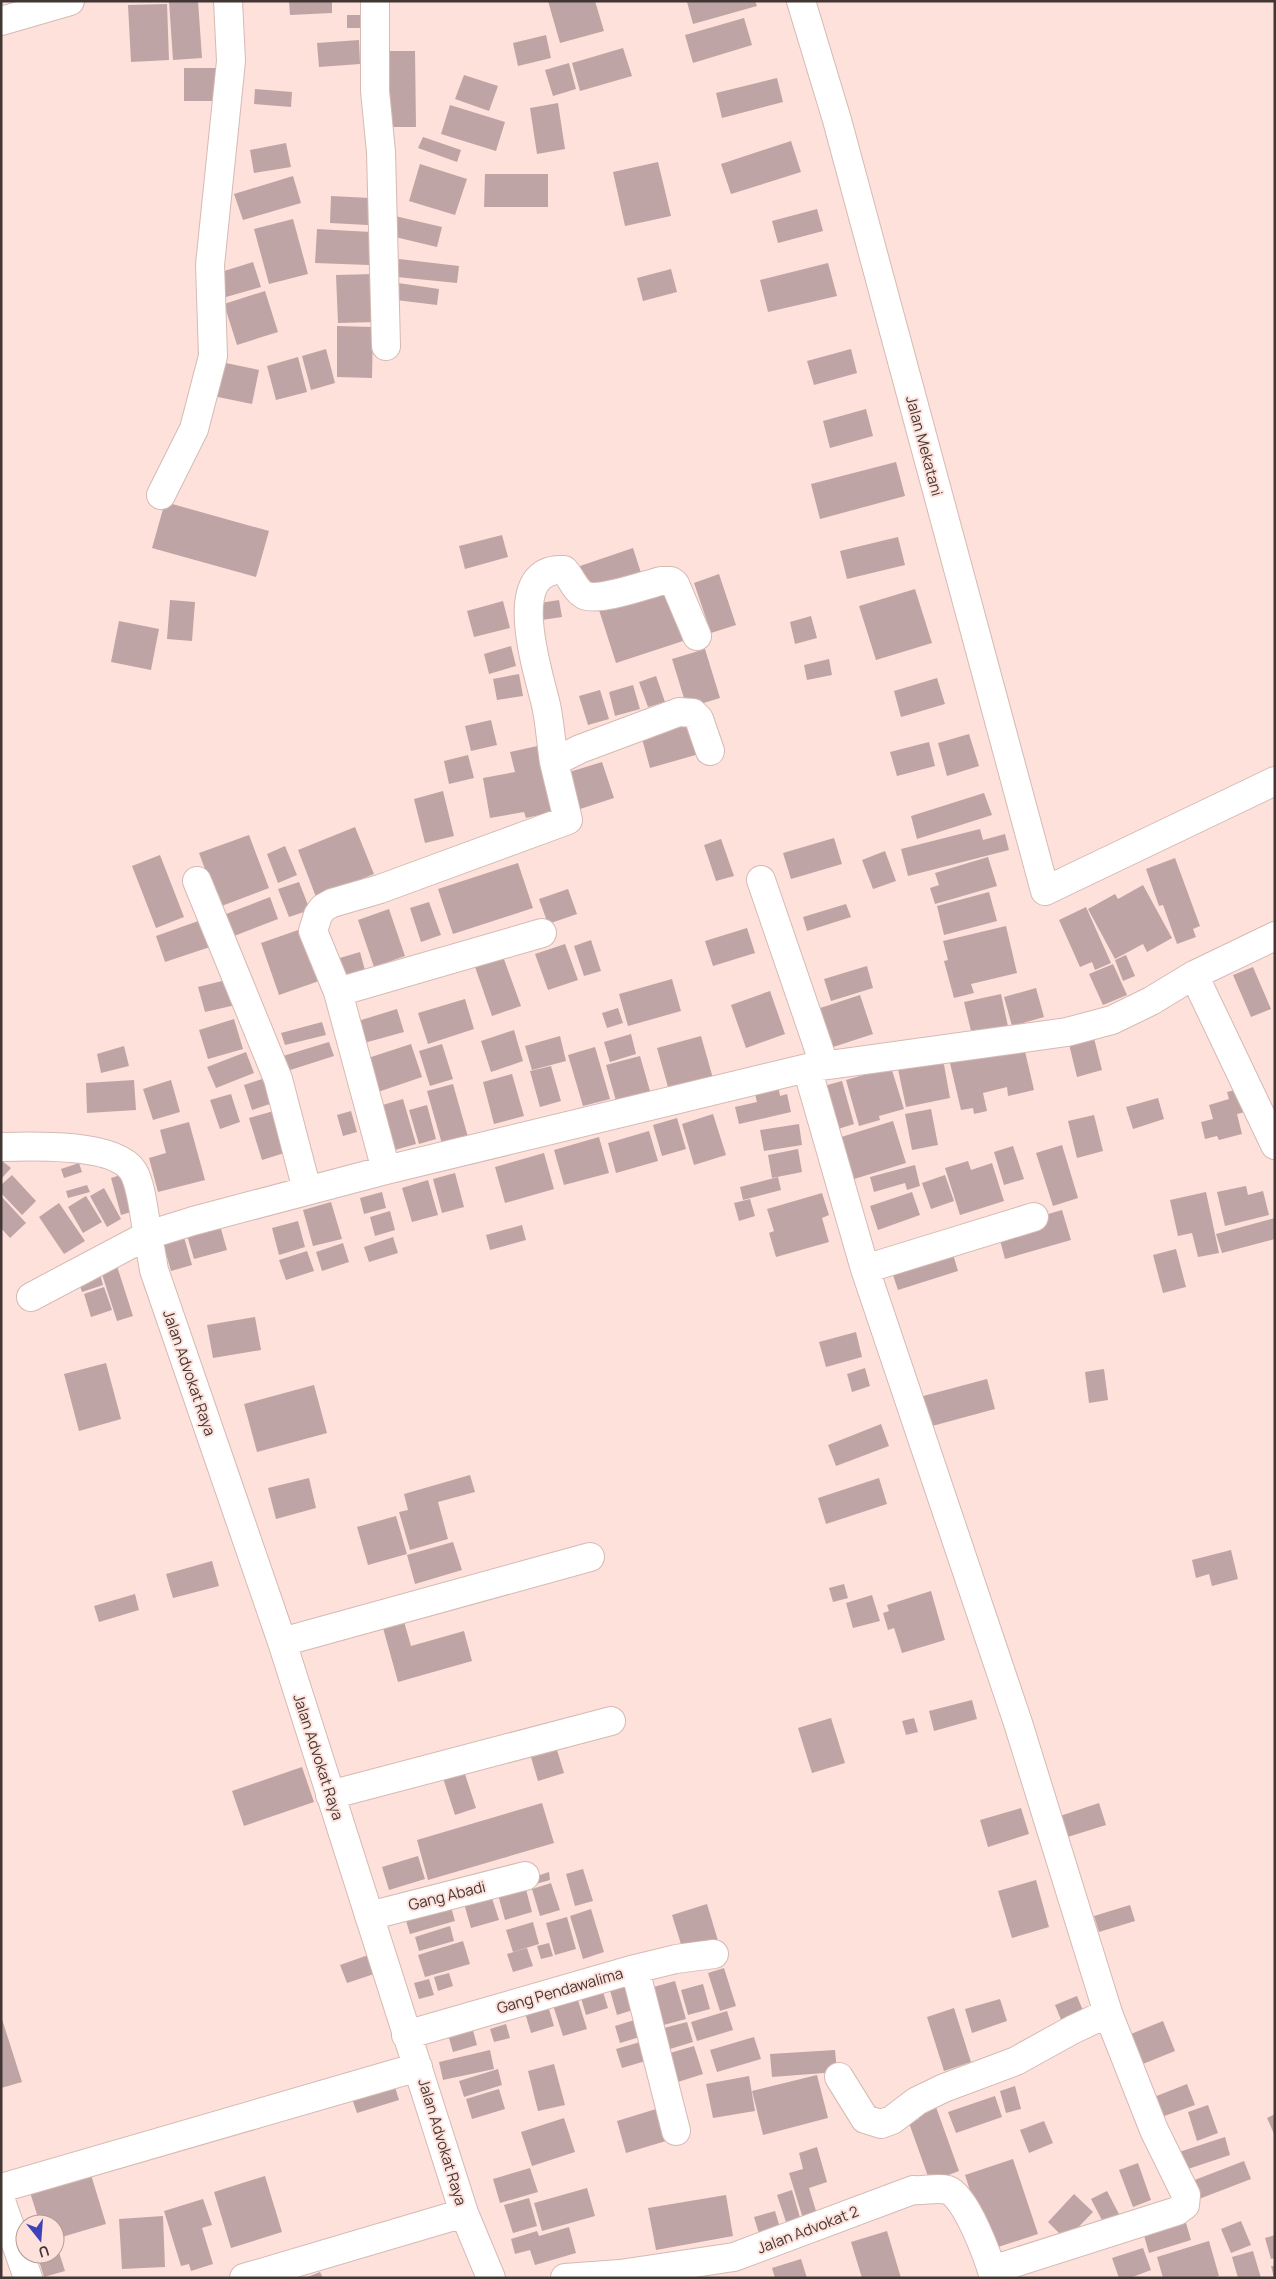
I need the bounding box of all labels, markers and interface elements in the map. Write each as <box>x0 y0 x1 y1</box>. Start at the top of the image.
street label: Jalan Mekatani <box>901 393 948 498</box>
street label: Jalan Advokat Raya <box>158 1307 221 1439</box>
street label: Jalan Advokat Raya <box>288 1691 349 1823</box>
street label: Gang Abadi <box>406 1876 488 1915</box>
street label: Gang Pendawalima <box>494 1962 625 2019</box>
street label: Jalan Advokat Raya <box>413 2076 472 2208</box>
street label: Jalan Advokat 2 <box>754 2201 862 2259</box>
north arrow <box>15 2214 65 2264</box>
text: U <box>36 2241 52 2262</box>

